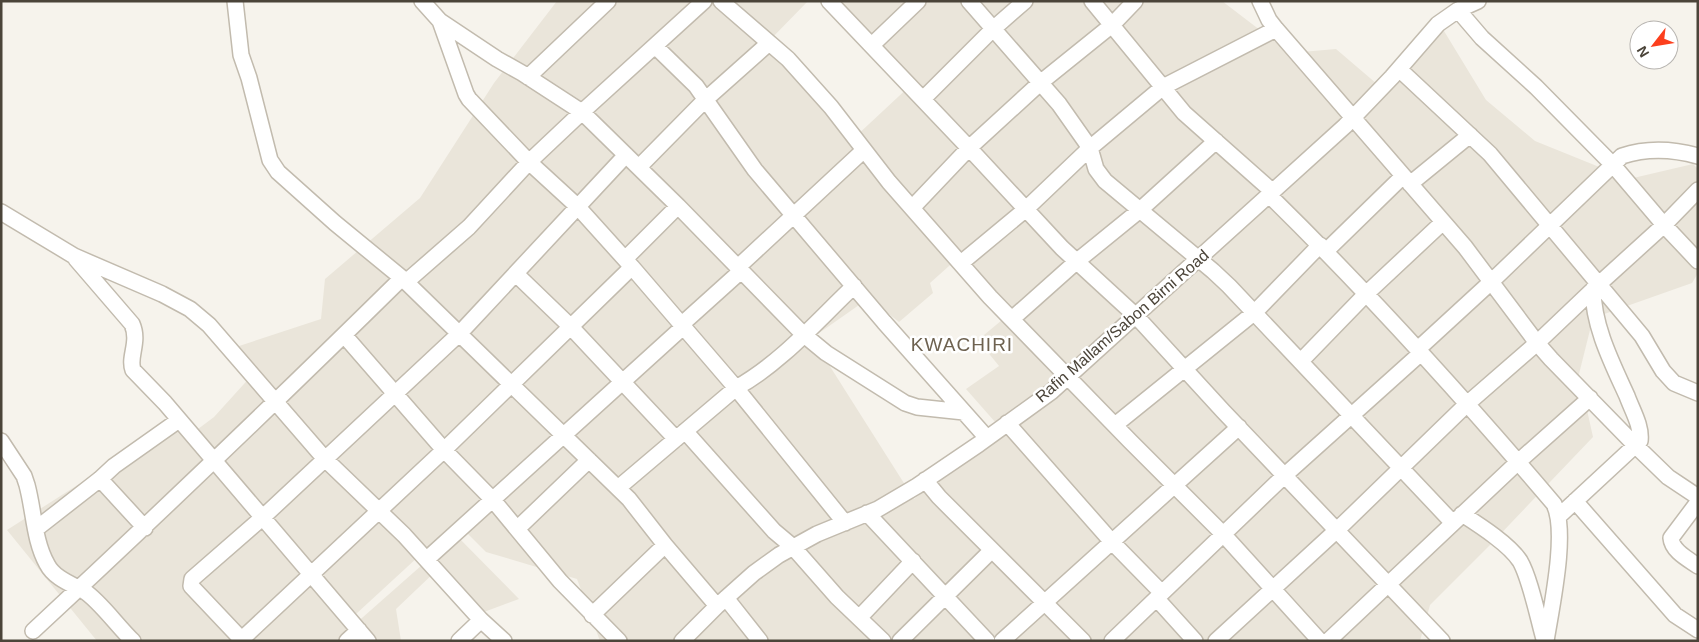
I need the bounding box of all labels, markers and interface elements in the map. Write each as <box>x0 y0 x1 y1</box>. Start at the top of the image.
north arrow <box>1629 20 1679 70</box>
text: N <box>1633 43 1652 60</box>
street label: Rafin Mallam/Sabon Birni Road <box>1032 246 1212 406</box>
district label: KWACHIRI <box>911 334 1013 355</box>

